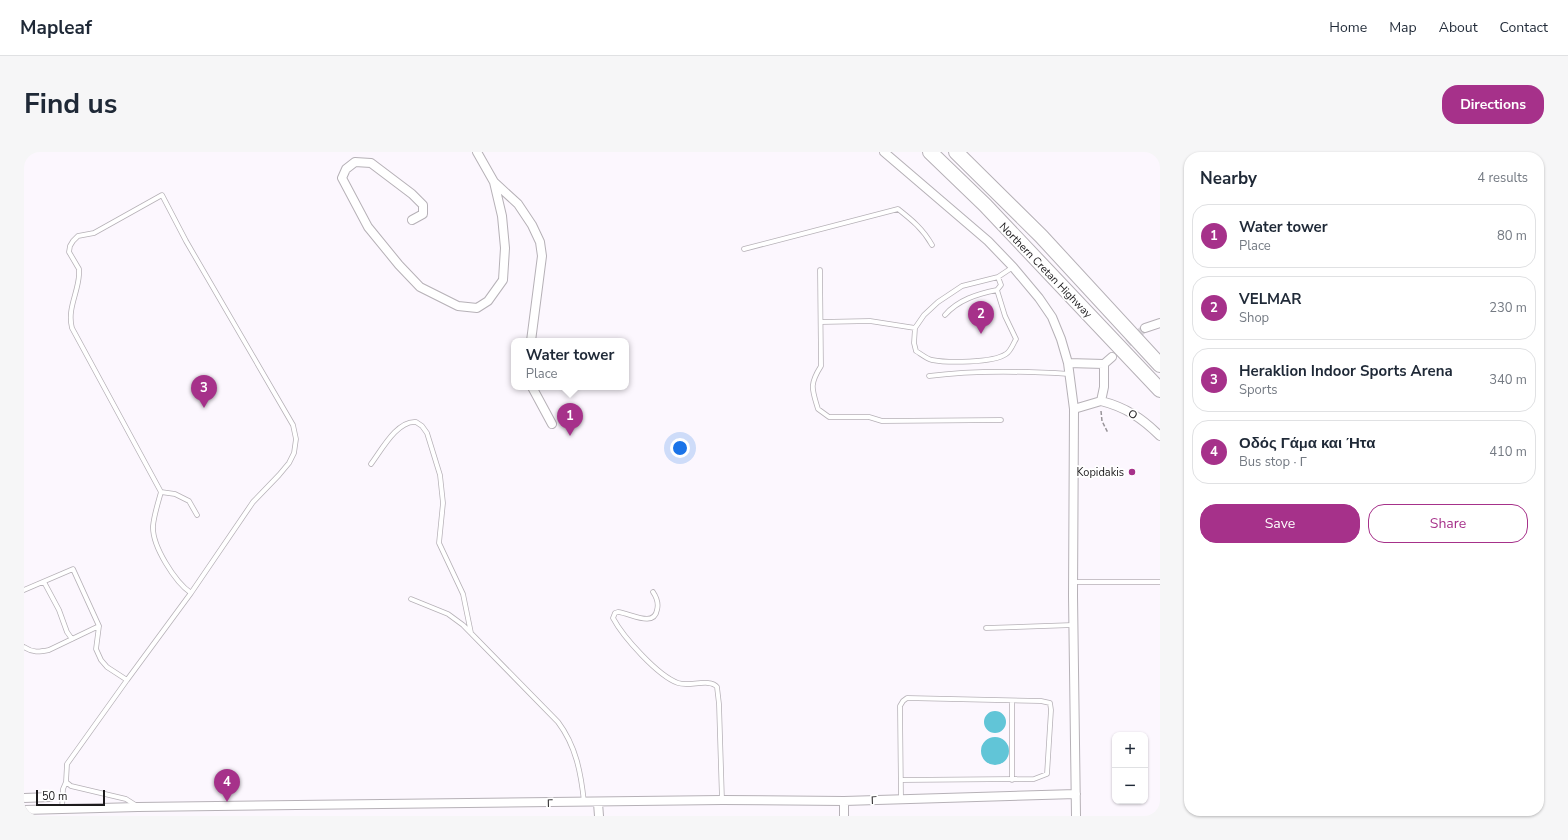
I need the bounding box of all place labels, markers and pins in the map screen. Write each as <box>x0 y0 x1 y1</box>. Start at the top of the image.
pin: 2 <box>968 301 994 334</box>
pin: 3 <box>191 375 217 408</box>
pin: 1 <box>557 403 583 436</box>
place label: Kopidakis <box>1077 465 1124 480</box>
marker: Kopidakis <box>1127 467 1137 477</box>
pin: 4 <box>214 769 240 802</box>

